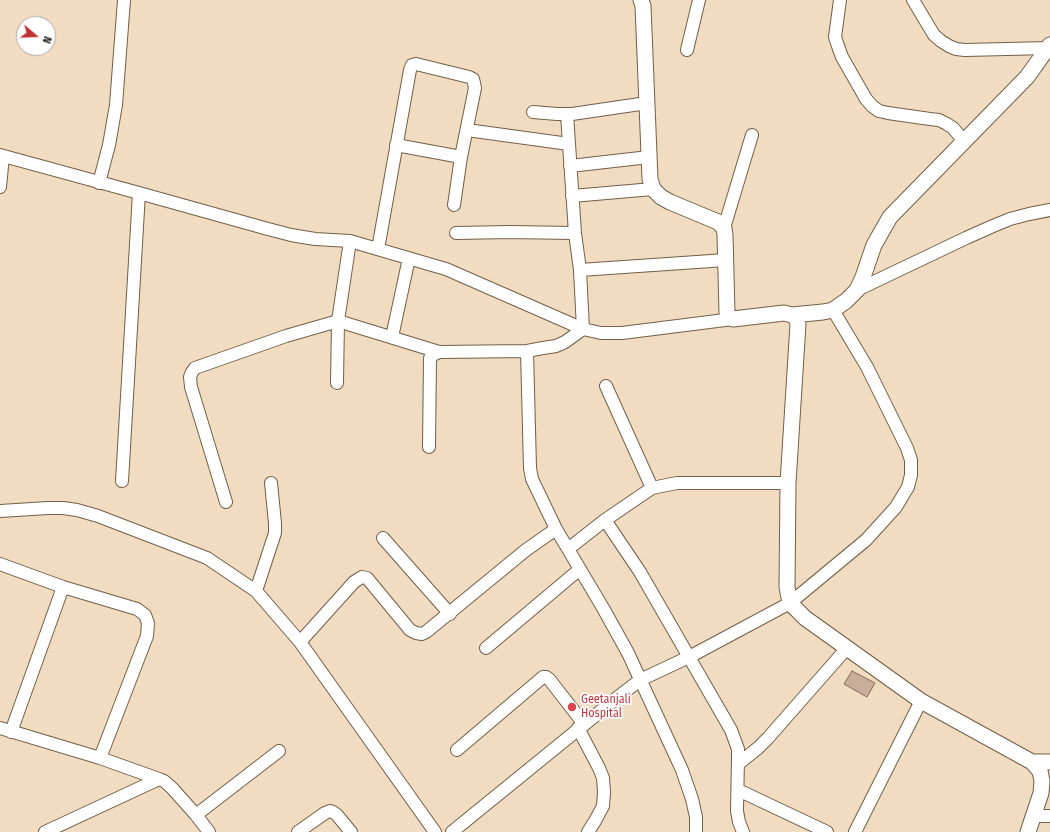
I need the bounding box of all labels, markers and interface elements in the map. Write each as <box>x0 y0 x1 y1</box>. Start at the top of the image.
north arrow <box>16 16 56 56</box>
text: N <box>40 35 54 45</box>
place label: Geetanjali Hospital <box>581 693 631 721</box>
marker: Geetanjali Hospital <box>566 701 578 713</box>

